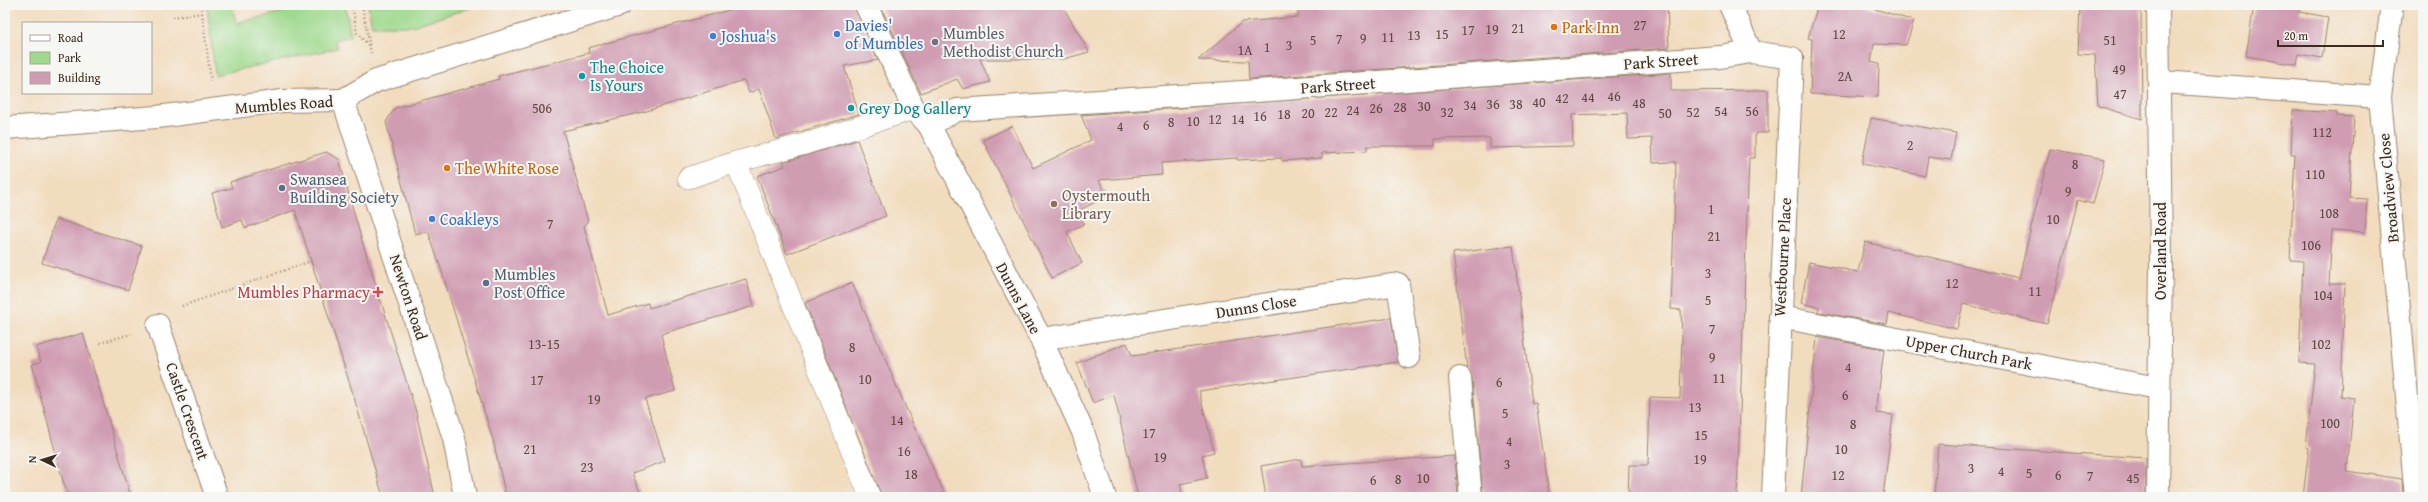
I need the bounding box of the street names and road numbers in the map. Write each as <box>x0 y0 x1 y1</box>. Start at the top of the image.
street label: Park Street <box>1623 46 1700 76</box>
street label: Park Street <box>1300 70 1377 100</box>
street label: Mumbles Road <box>234 89 334 119</box>
street label: Broadview Close <box>2371 132 2405 244</box>
street label: Westbourne Place <box>1767 197 1797 317</box>
street label: Overland Road <box>2148 202 2172 300</box>
street label: Newton Road <box>384 251 434 344</box>
street label: Dunns Lane <box>990 258 1048 338</box>
street label: Dunns Close <box>1214 288 1298 324</box>
street label: Upper Church Park <box>1904 328 2035 376</box>
street label: Castle Crescent <box>160 359 216 463</box>

